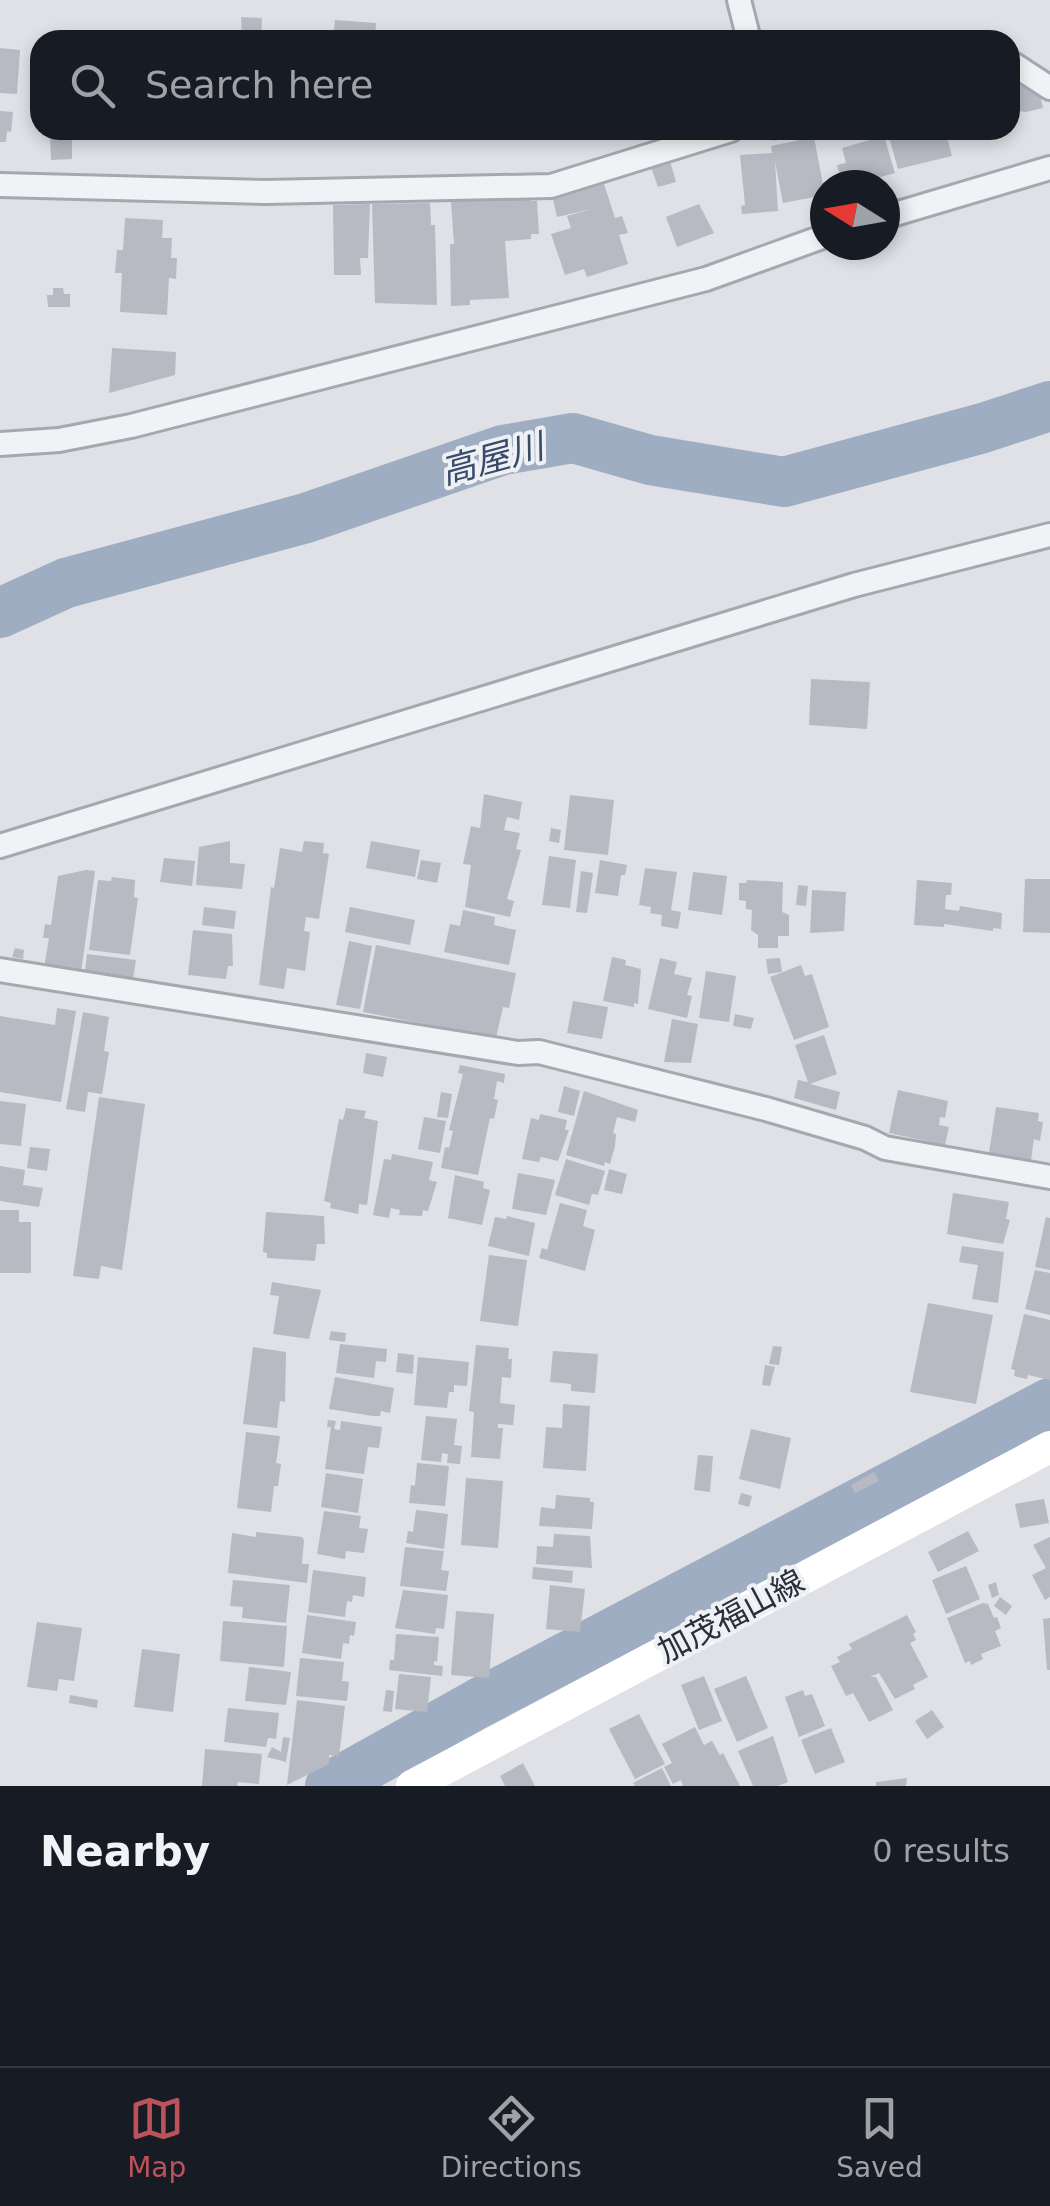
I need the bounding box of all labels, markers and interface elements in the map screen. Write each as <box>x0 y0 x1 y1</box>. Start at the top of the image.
search box <box>30 30 1020 140</box>
icon: search <box>65 58 120 113</box>
text: Search here <box>145 63 373 107</box>
north arrow <box>810 170 900 260</box>
water label: 高屋川 <box>436 425 552 492</box>
street label: 加茂福山線 <box>651 1562 811 1670</box>
text: Nearby <box>40 1827 210 1876</box>
text: 0 results <box>872 1832 1010 1870</box>
tab: Map <box>127 2091 186 2184</box>
tab: Directions <box>441 2091 582 2184</box>
tab: Saved <box>836 2091 923 2184</box>

